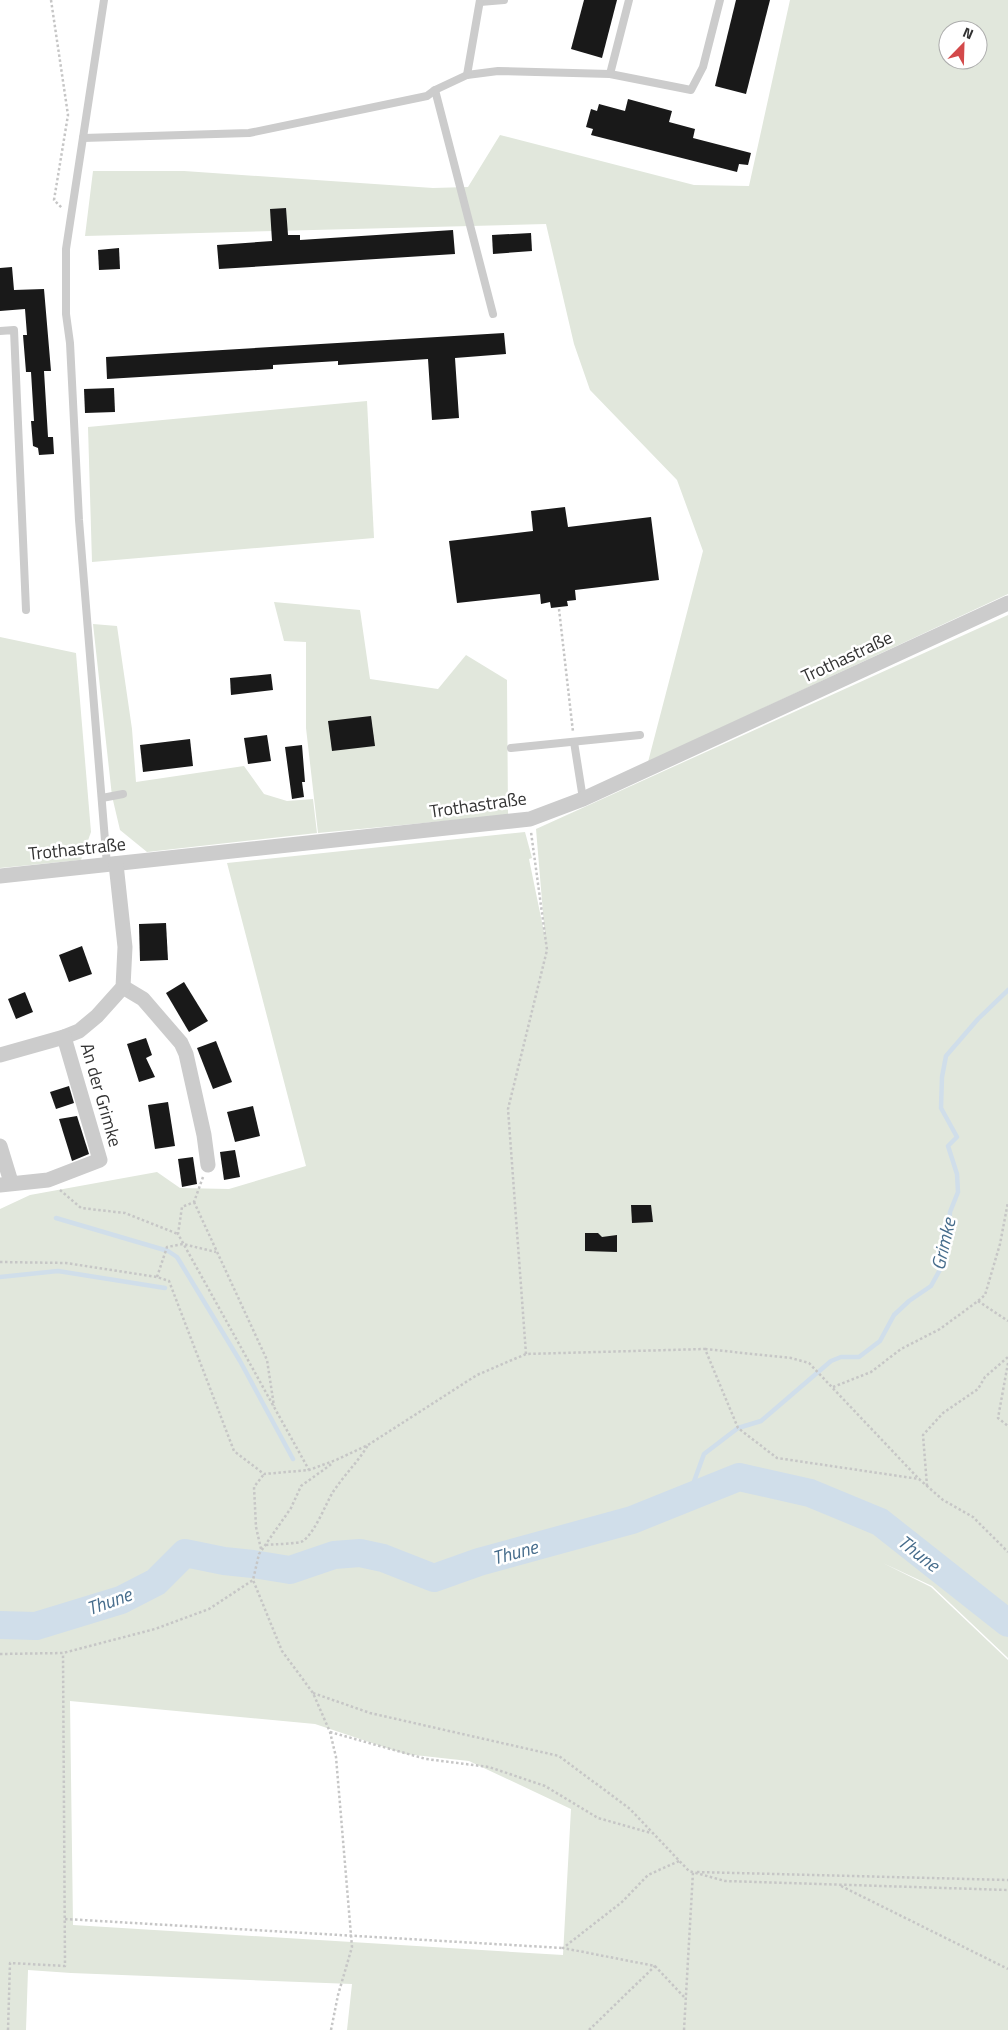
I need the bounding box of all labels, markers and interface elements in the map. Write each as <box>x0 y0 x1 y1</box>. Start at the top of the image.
north arrow <box>938 20 988 70</box>
text: N <box>960 21 977 44</box>
street label: Trothastraße <box>797 624 897 689</box>
street label: Trothastraße <box>428 784 528 825</box>
street label: Trothastraße <box>27 830 127 867</box>
street label: An der Grimke <box>74 1040 129 1150</box>
water label: Grimke <box>922 1214 963 1273</box>
water label: Thune <box>892 1527 947 1579</box>
water label: Thune <box>489 1531 542 1571</box>
water label: Thune <box>82 1579 137 1622</box>

